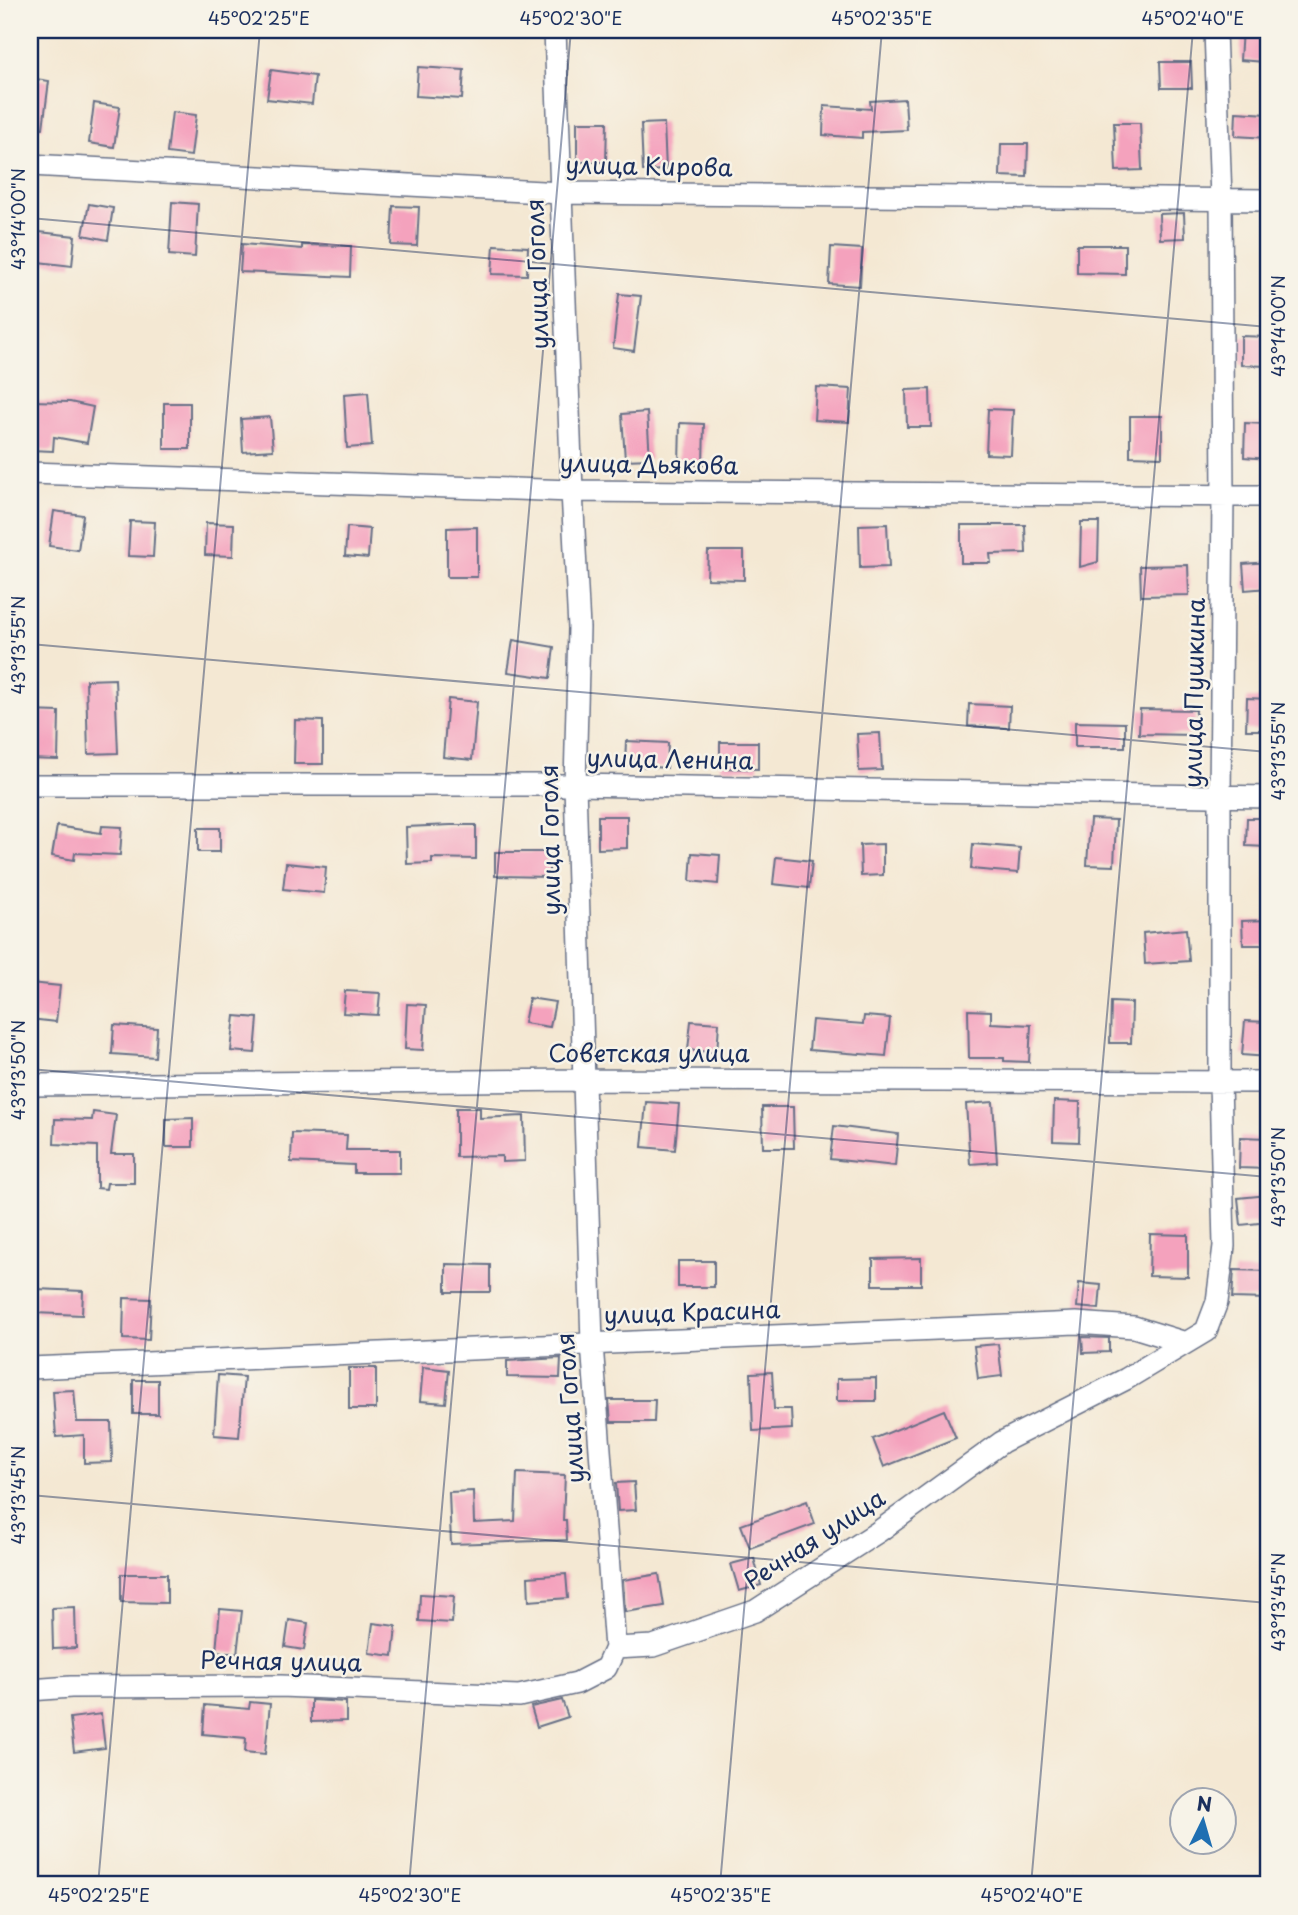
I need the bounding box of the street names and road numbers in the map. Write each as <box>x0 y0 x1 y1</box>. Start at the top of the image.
street label: улица Кирова <box>565 146 733 184</box>
street label: улица Гоголя <box>515 198 557 350</box>
street label: улица Дьякова <box>559 443 739 483</box>
street label: улица Пушкина <box>1173 597 1213 788</box>
street label: улица Ленина <box>586 739 754 777</box>
street label: улица Гоголя <box>530 764 568 916</box>
street label: Советская улица <box>548 1034 750 1070</box>
street label: улица Красина <box>603 1290 781 1332</box>
street label: улица Гоголя <box>546 1332 592 1485</box>
street label: Речная улица <box>736 1479 892 1598</box>
street label: Речная улица <box>200 1641 362 1679</box>

